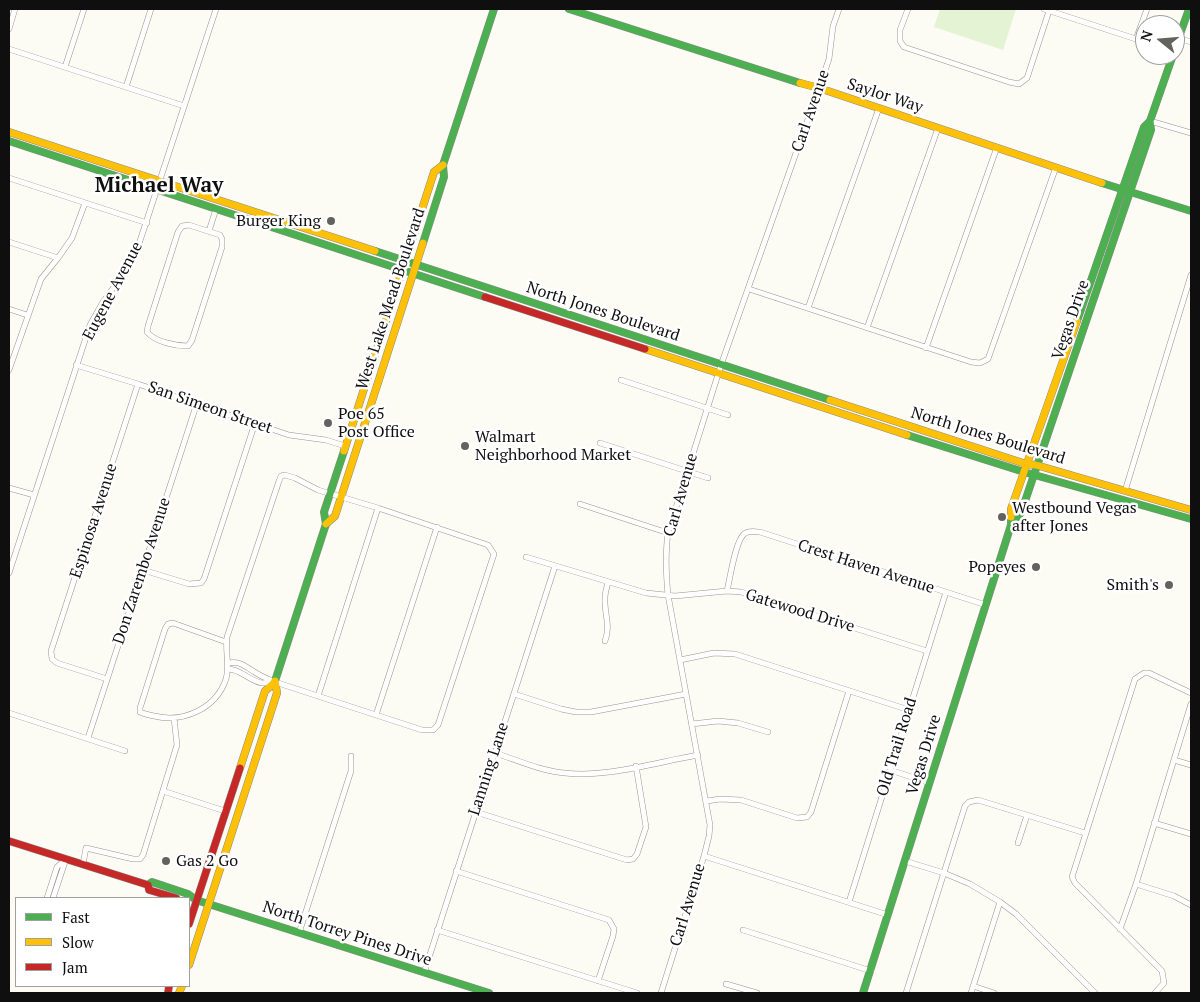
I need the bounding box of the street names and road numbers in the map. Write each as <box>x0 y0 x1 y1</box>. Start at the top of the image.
street label: Carl Avenue <box>788 67 834 155</box>
street label: Saylor Way <box>845 75 925 117</box>
street label: West Lake Mead Boulevard <box>353 206 429 392</box>
street label: Eugene Avenue <box>79 238 147 344</box>
street label: North Jones Boulevard <box>524 278 682 346</box>
street label: Vegas Drive <box>1048 278 1094 362</box>
street label: San Simeon Street <box>145 378 275 438</box>
street label: North Jones Boulevard <box>909 403 1067 469</box>
street label: Carl Avenue <box>660 451 702 539</box>
street label: Espinosa Avenue <box>66 461 122 581</box>
street label: Don Zarembo Avenue <box>109 495 175 647</box>
street label: Crest Haven Avenue <box>795 536 937 598</box>
street label: Gatewood Drive <box>743 585 857 637</box>
street label: Old Trail Road <box>873 695 921 799</box>
street label: Vegas Drive <box>903 713 945 797</box>
street label: Lanning Lane <box>465 720 513 818</box>
street label: Carl Avenue <box>666 861 710 949</box>
street label: North Torrey Pines Drive <box>260 898 434 970</box>

